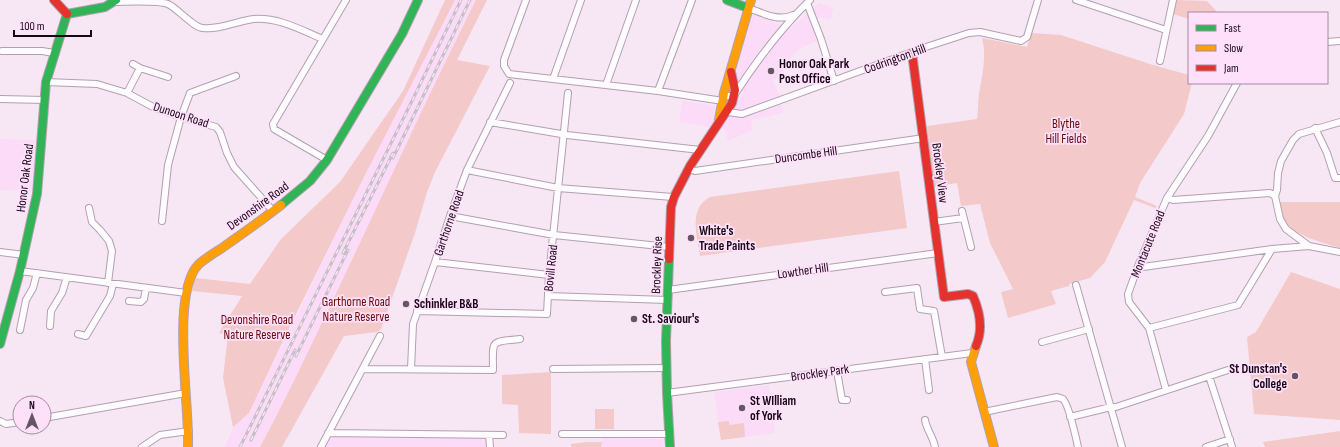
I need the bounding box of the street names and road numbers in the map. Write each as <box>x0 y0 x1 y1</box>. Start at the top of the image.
street label: Codrington Hill <box>862 40 928 78</box>
street label: Dunoon Road <box>151 99 211 131</box>
street label: Brockley View <box>928 142 952 205</box>
street label: Honor Oak Road <box>13 143 37 213</box>
street label: Duncombe Hill <box>774 143 838 167</box>
street label: Devonshire Road <box>224 178 292 234</box>
street label: Garthorne Road <box>430 188 468 258</box>
street label: Montacute Road <box>1127 208 1169 280</box>
street label: Brockley Rise <box>648 236 666 294</box>
street label: Bovill Road <box>541 244 561 292</box>
street label: Lowther Hill <box>776 259 830 283</box>
street label: Brockley Park <box>790 361 850 385</box>

